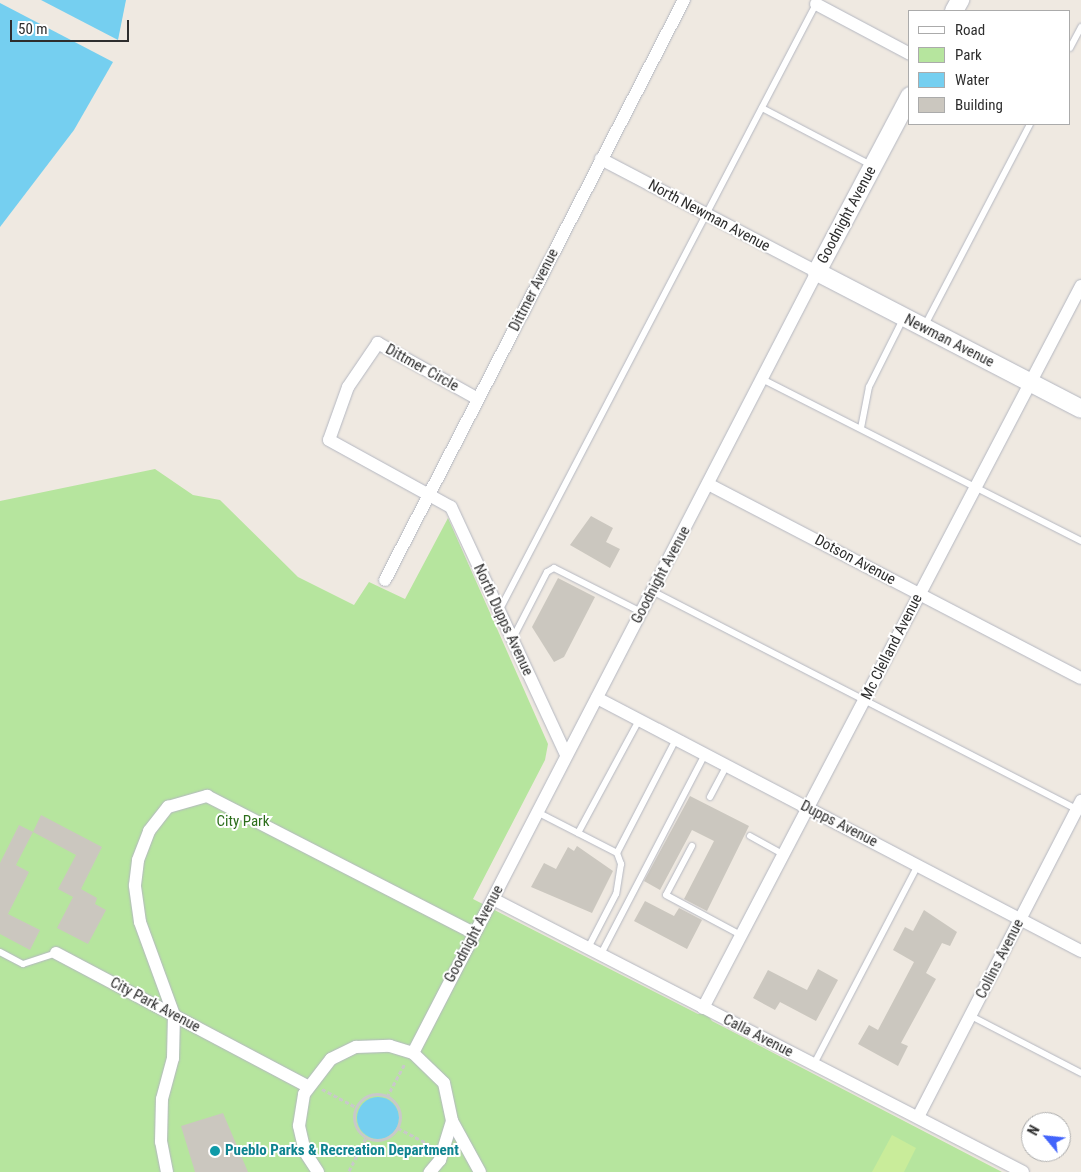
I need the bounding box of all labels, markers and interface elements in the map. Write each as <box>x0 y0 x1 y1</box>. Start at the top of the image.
scale bar <box>12 10 131 42</box>
legend <box>908 10 1071 125</box>
text: 50 m <box>18 20 48 38</box>
text: Road <box>955 21 985 39</box>
text: Park <box>955 46 982 64</box>
text: Water <box>955 71 989 89</box>
text: Building <box>955 96 1003 114</box>
street label: Goodnight Avenue <box>814 163 880 267</box>
street label: North Newman Avenue <box>645 176 773 256</box>
street label: Dittmer Avenue <box>505 246 563 334</box>
street label: Newman Avenue <box>901 311 997 371</box>
street label: Dittmer Circle <box>382 340 462 396</box>
street label: Goodnight Avenue <box>628 523 694 627</box>
street label: Dotson Avenue <box>812 531 898 589</box>
street label: North Dupps Avenue <box>469 561 537 679</box>
street label: Mc Clelland Avenue <box>858 591 926 703</box>
street label: Dupps Avenue <box>797 797 881 851</box>
park label: City Park <box>217 813 269 831</box>
street label: Goodnight Avenue <box>441 882 507 986</box>
street label: Collins Avenue <box>972 916 1028 1002</box>
street label: City Park Avenue <box>107 974 203 1036</box>
street label: Calla Avenue <box>720 1011 796 1061</box>
north arrow <box>1021 1112 1071 1162</box>
text: N <box>1025 1123 1043 1138</box>
place label: Pueblo Parks & Recreation Department <box>225 1142 459 1160</box>
marker: Pueblo Parks & Recreation Department <box>209 1145 221 1157</box>

